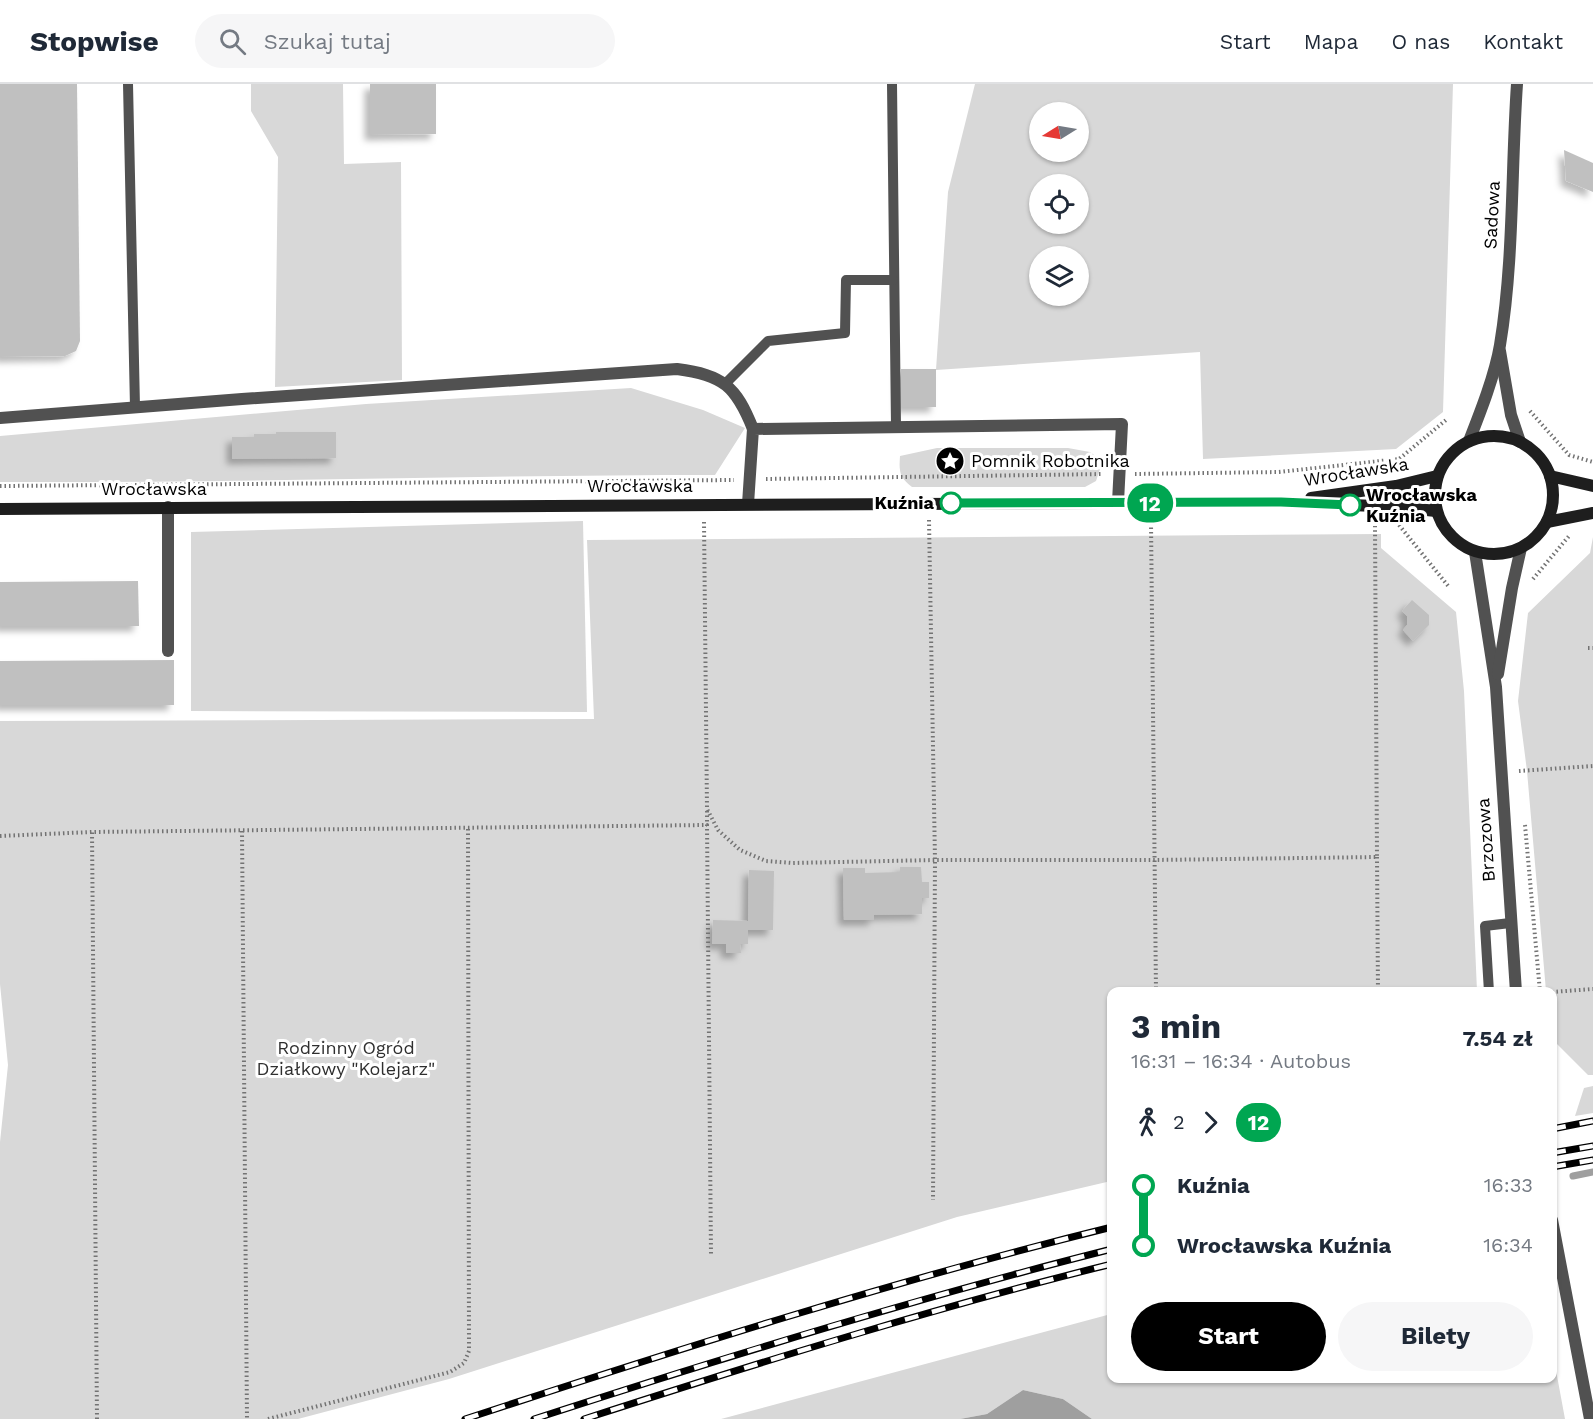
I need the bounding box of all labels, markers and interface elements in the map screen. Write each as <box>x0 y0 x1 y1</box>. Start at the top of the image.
search box <box>195 14 615 68</box>
text: Stopwise <box>30 25 159 58</box>
icon: search <box>216 25 249 58</box>
text: Szukaj tutaj <box>264 29 391 54</box>
text: Start <box>1220 29 1271 54</box>
text: Mapa <box>1304 29 1358 54</box>
text: O nas <box>1391 29 1450 54</box>
text: Kontakt <box>1483 29 1563 54</box>
north arrow <box>1029 102 1089 162</box>
map controls <box>1029 102 1089 306</box>
button: locate <box>1029 174 1089 234</box>
street label: Sadowa <box>1479 180 1504 250</box>
button: layers <box>1029 246 1089 306</box>
place icon: Pomnik Robotnika <box>934 445 966 477</box>
place label: Pomnik Robotnika <box>971 450 1130 471</box>
street label: Wrocławska <box>1302 453 1410 490</box>
street label: Wrocławska <box>587 475 693 496</box>
street label: Wrocławska <box>101 478 207 499</box>
line badge: 12 <box>1123 484 1177 522</box>
place label: Wrocławska Kuźnia <box>1366 484 1477 526</box>
text: 12 <box>1139 491 1161 516</box>
place label: Kuźnia <box>874 492 935 513</box>
marker: Kuźnia <box>940 492 962 514</box>
marker: Wrocławska Kuźnia <box>1339 494 1361 516</box>
street label: Brzozowa <box>1472 797 1499 883</box>
text: 3 min <box>1131 1007 1221 1046</box>
text: 7.54 zł <box>1462 1026 1533 1051</box>
park label: Rodzinny Ogród Działkowy "Kolejarz" <box>257 1037 435 1079</box>
text: 16:31 – 16:34 · Autobus <box>1131 1049 1351 1073</box>
icon: walk <box>1131 1106 1164 1139</box>
icon: forward <box>1194 1106 1227 1139</box>
text: 2 <box>1173 1110 1185 1134</box>
text: 12 <box>1248 1110 1269 1135</box>
text: Kuźnia <box>1177 1173 1250 1198</box>
text: 16:33 <box>1484 1173 1533 1197</box>
text: Wrocławska Kuźnia <box>1177 1233 1391 1258</box>
text: 16:34 <box>1483 1233 1533 1257</box>
button: Start <box>1131 1302 1326 1371</box>
button: Bilety <box>1338 1302 1533 1371</box>

